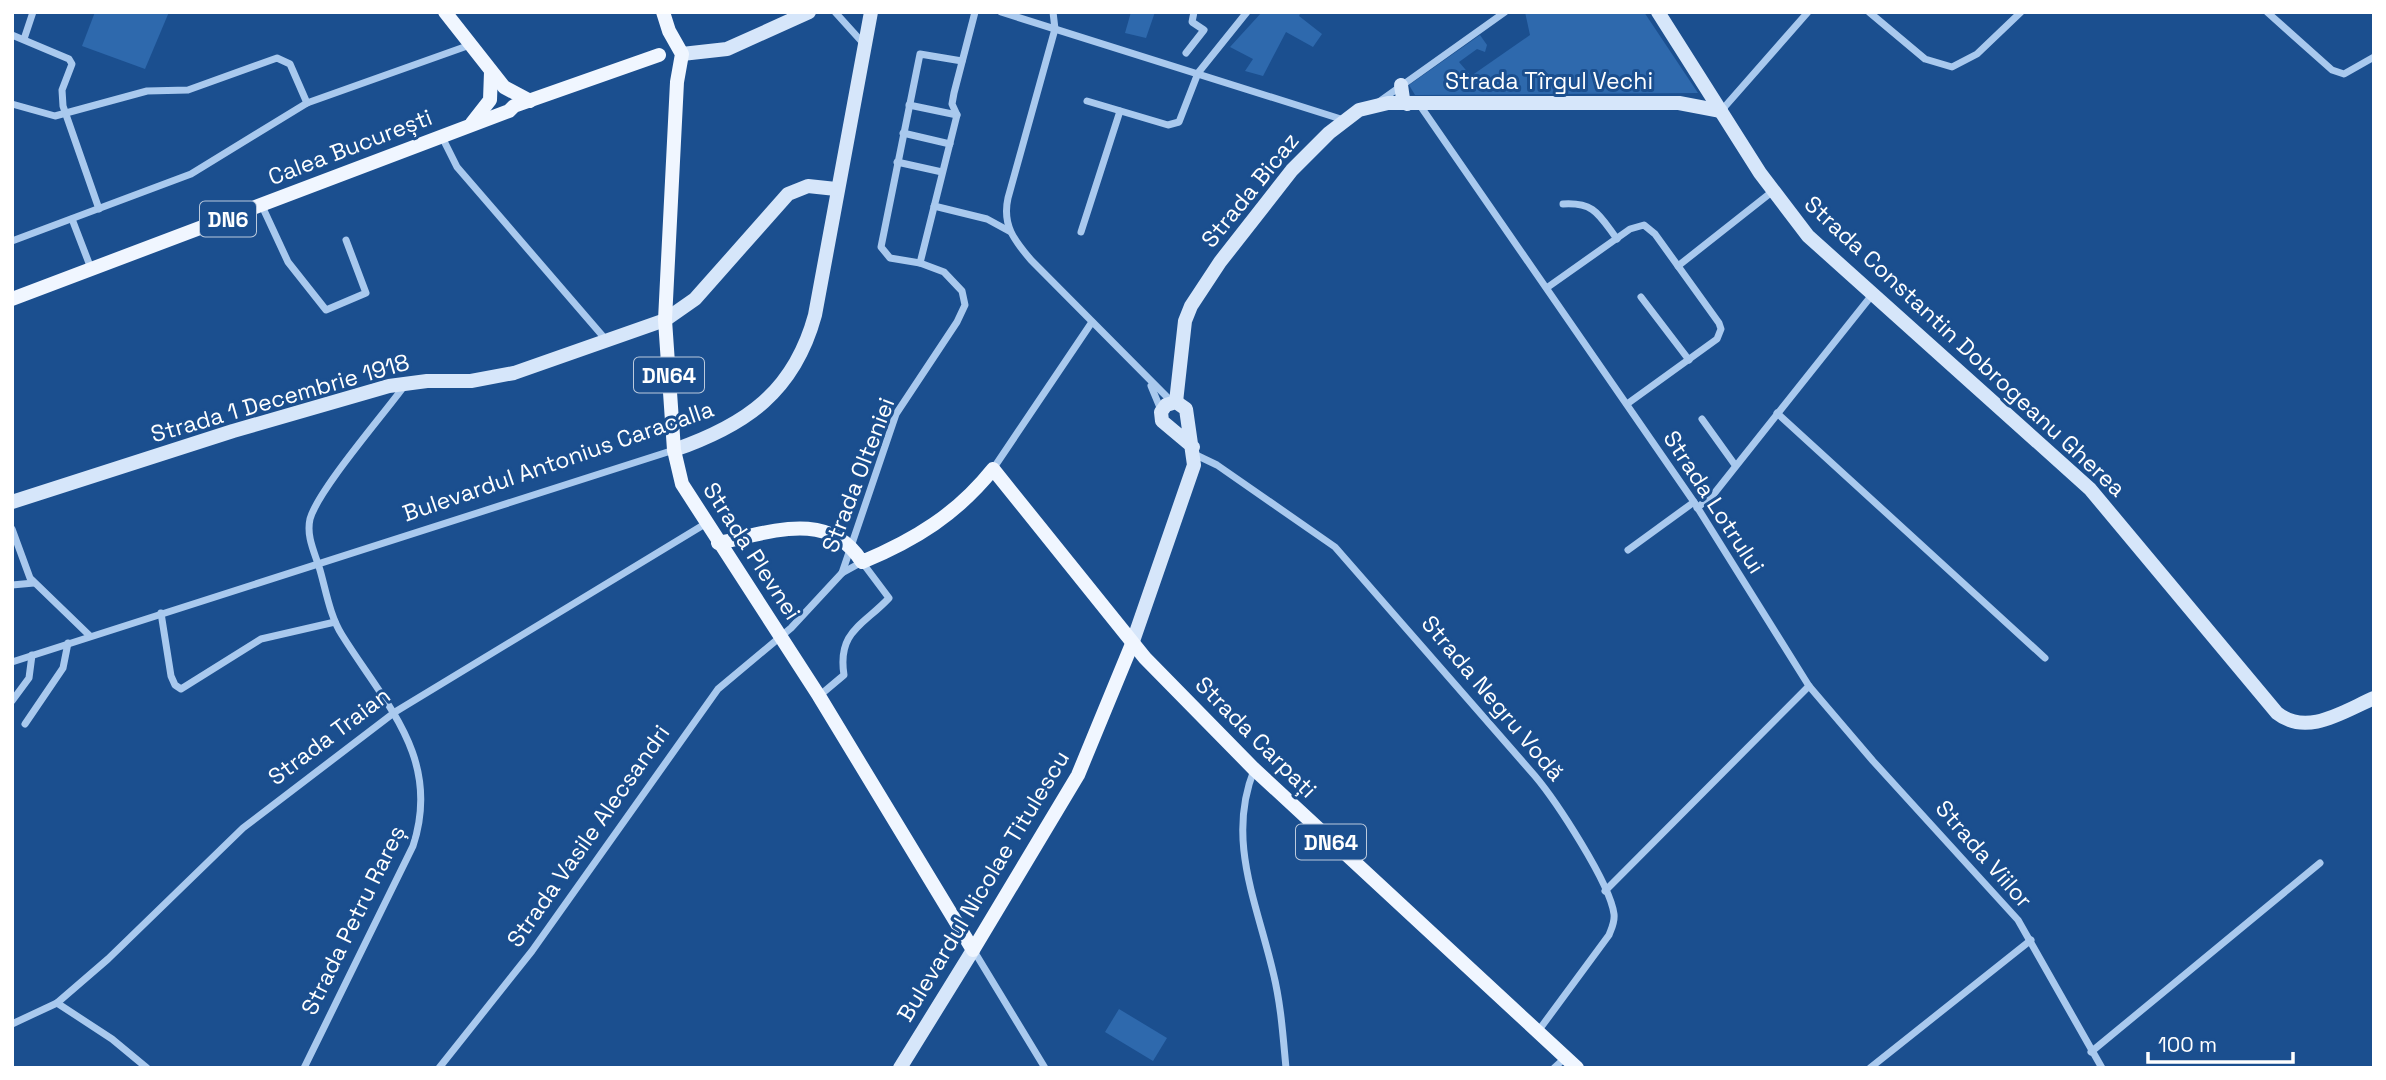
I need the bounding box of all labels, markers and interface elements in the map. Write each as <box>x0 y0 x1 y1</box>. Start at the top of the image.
street label: Strada Tîrgul Vechi <box>1445 66 1653 96</box>
street label: Calea București <box>264 102 436 192</box>
street label: Strada Bicaz <box>1194 126 1306 254</box>
street label: Strada Constantin Dobrogeanu Gherea <box>1798 189 2132 503</box>
road number: DN6 <box>200 202 256 236</box>
street label: Strada 1 Decembrie 1918 <box>147 347 413 449</box>
road number: DN64 <box>634 358 704 392</box>
street label: Strada Olteniei <box>815 393 901 557</box>
street label: Bulevardul Antonius Caracalla <box>399 394 717 528</box>
street label: Strada Lotrului <box>1657 425 1771 579</box>
street label: Strada Plevnei <box>696 476 808 626</box>
street label: Strada Negru Vodă <box>1415 609 1571 787</box>
street label: Strada Carpați <box>1189 670 1323 804</box>
street label: Strada Traian <box>262 680 396 792</box>
street label: Strada Vasile Alecsandri <box>500 719 676 953</box>
street label: Bulevardul Nicolae Titulescu <box>890 745 1076 1027</box>
street label: Strada Viilor <box>1929 794 2039 914</box>
street label: Strada Petru Rareș <box>294 820 412 1020</box>
road number: DN64 <box>1296 824 1366 860</box>
scale bar <box>2148 1020 2293 1064</box>
text: 100 m <box>2158 1031 2217 1058</box>

